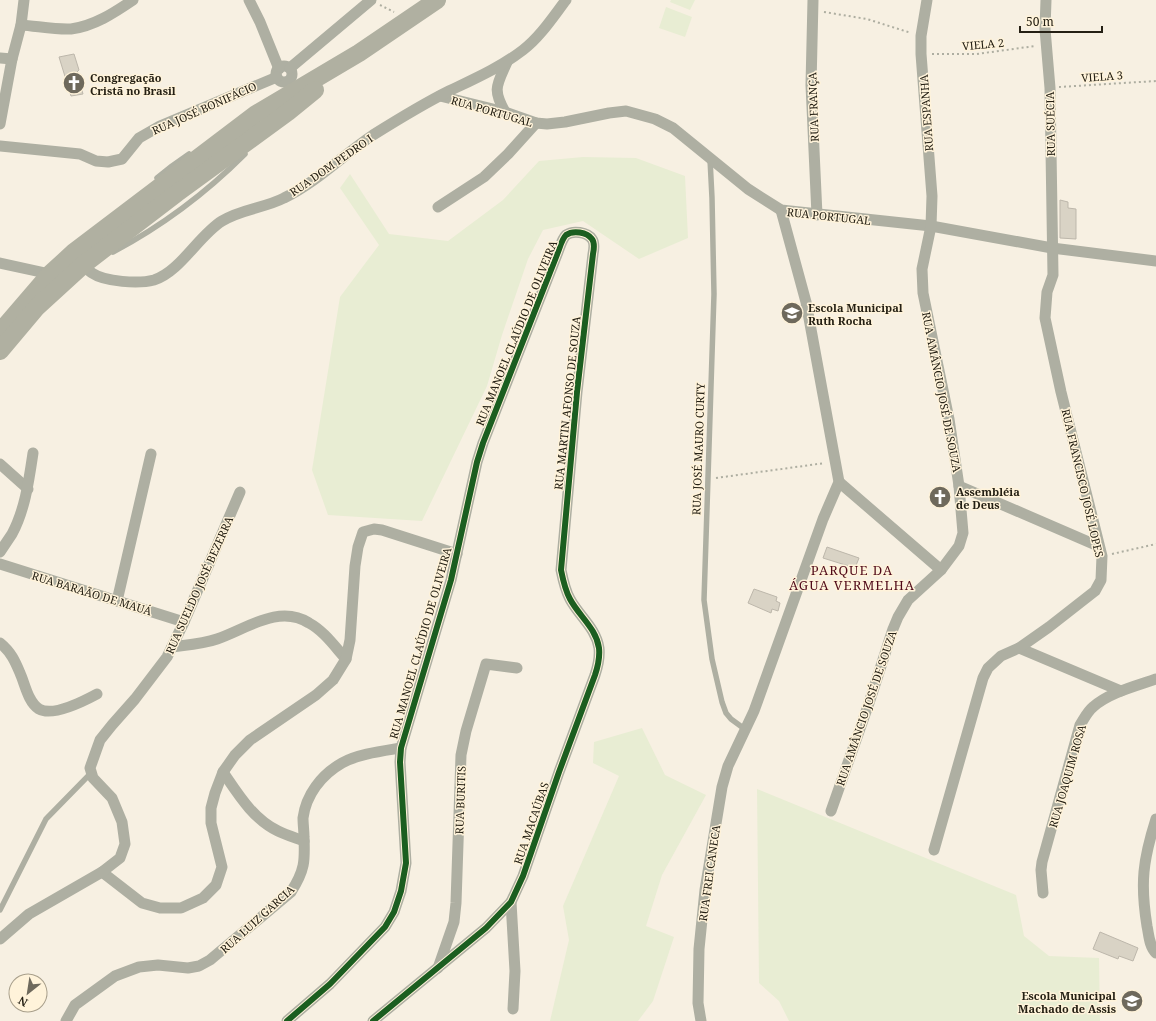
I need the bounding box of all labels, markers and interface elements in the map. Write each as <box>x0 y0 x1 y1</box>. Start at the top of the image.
scale bar <box>1020 8 1102 34</box>
text: 50 m <box>1026 13 1054 30</box>
street label: VIELA 2 <box>961 35 1005 53</box>
street label: VIELA 3 <box>1081 67 1123 85</box>
church icon: Congregação Cristã no Brasil <box>61 70 87 96</box>
place label: Congregação Cristã no Brasil <box>90 70 176 98</box>
street label: RUA FRANÇA <box>804 72 822 142</box>
street label: RUA ESPANHA <box>916 74 936 152</box>
street label: RUA JOSÉ BONIFÁCIO <box>149 78 259 138</box>
street label: RUA SUÉCIA <box>1042 91 1058 156</box>
street label: RUA PORTUGAL <box>449 92 535 130</box>
street label: RUA DOM PEDRO I <box>286 131 376 199</box>
street label: RUA PORTUGAL <box>786 204 872 228</box>
street label: RUA MANOEL CLAÚDIO DE OLIVEIRA <box>472 238 560 428</box>
school or university icon: Escola Municipal Ruth Rocha <box>779 300 805 326</box>
place label: Escola Municipal Ruth Rocha <box>808 300 903 328</box>
street label: RUA AMÂNCIO JOSÉ DE SOUZA <box>919 310 965 474</box>
street label: RUA MARTIN AFONSO DE SOUZA <box>550 315 584 490</box>
street label: RUA JOSÉ MAURO CURTY <box>688 383 708 515</box>
street label: RUA FRANCISCO JOSÉ LOPES <box>1059 407 1107 559</box>
church icon: Assembléia de Deus <box>927 484 953 510</box>
place label: Assembléia de Deus <box>956 484 1020 512</box>
street label: RUA SUELDO JOSÉ BEZERRA <box>162 514 236 656</box>
street label: RUA MANOEL CLAÚDIO DE OLIVEIRA <box>385 545 455 741</box>
district label: PARQUE DA ÁGUA VERMELHA <box>789 561 915 594</box>
street label: RUA BARAÃO DE MAUÁ <box>30 568 154 618</box>
street label: RUA AMÂNCIO JOSÉ DE SOUZA <box>832 628 900 788</box>
street label: RUA JOAQUIM ROSA <box>1045 722 1089 829</box>
street label: RUA BURITIS <box>451 766 469 834</box>
street label: RUA MACAÚBAS <box>510 780 552 866</box>
street label: RUA FREI CANECA <box>695 824 723 922</box>
street label: RUA LUIZ GARCIA <box>217 882 297 956</box>
north arrow <box>8 973 48 1013</box>
place label: Escola Municipal Machado de Assis <box>1018 988 1116 1016</box>
school or university icon: Escola Municipal Machado de Assis <box>1119 988 1145 1014</box>
text: N <box>15 993 30 1011</box>

